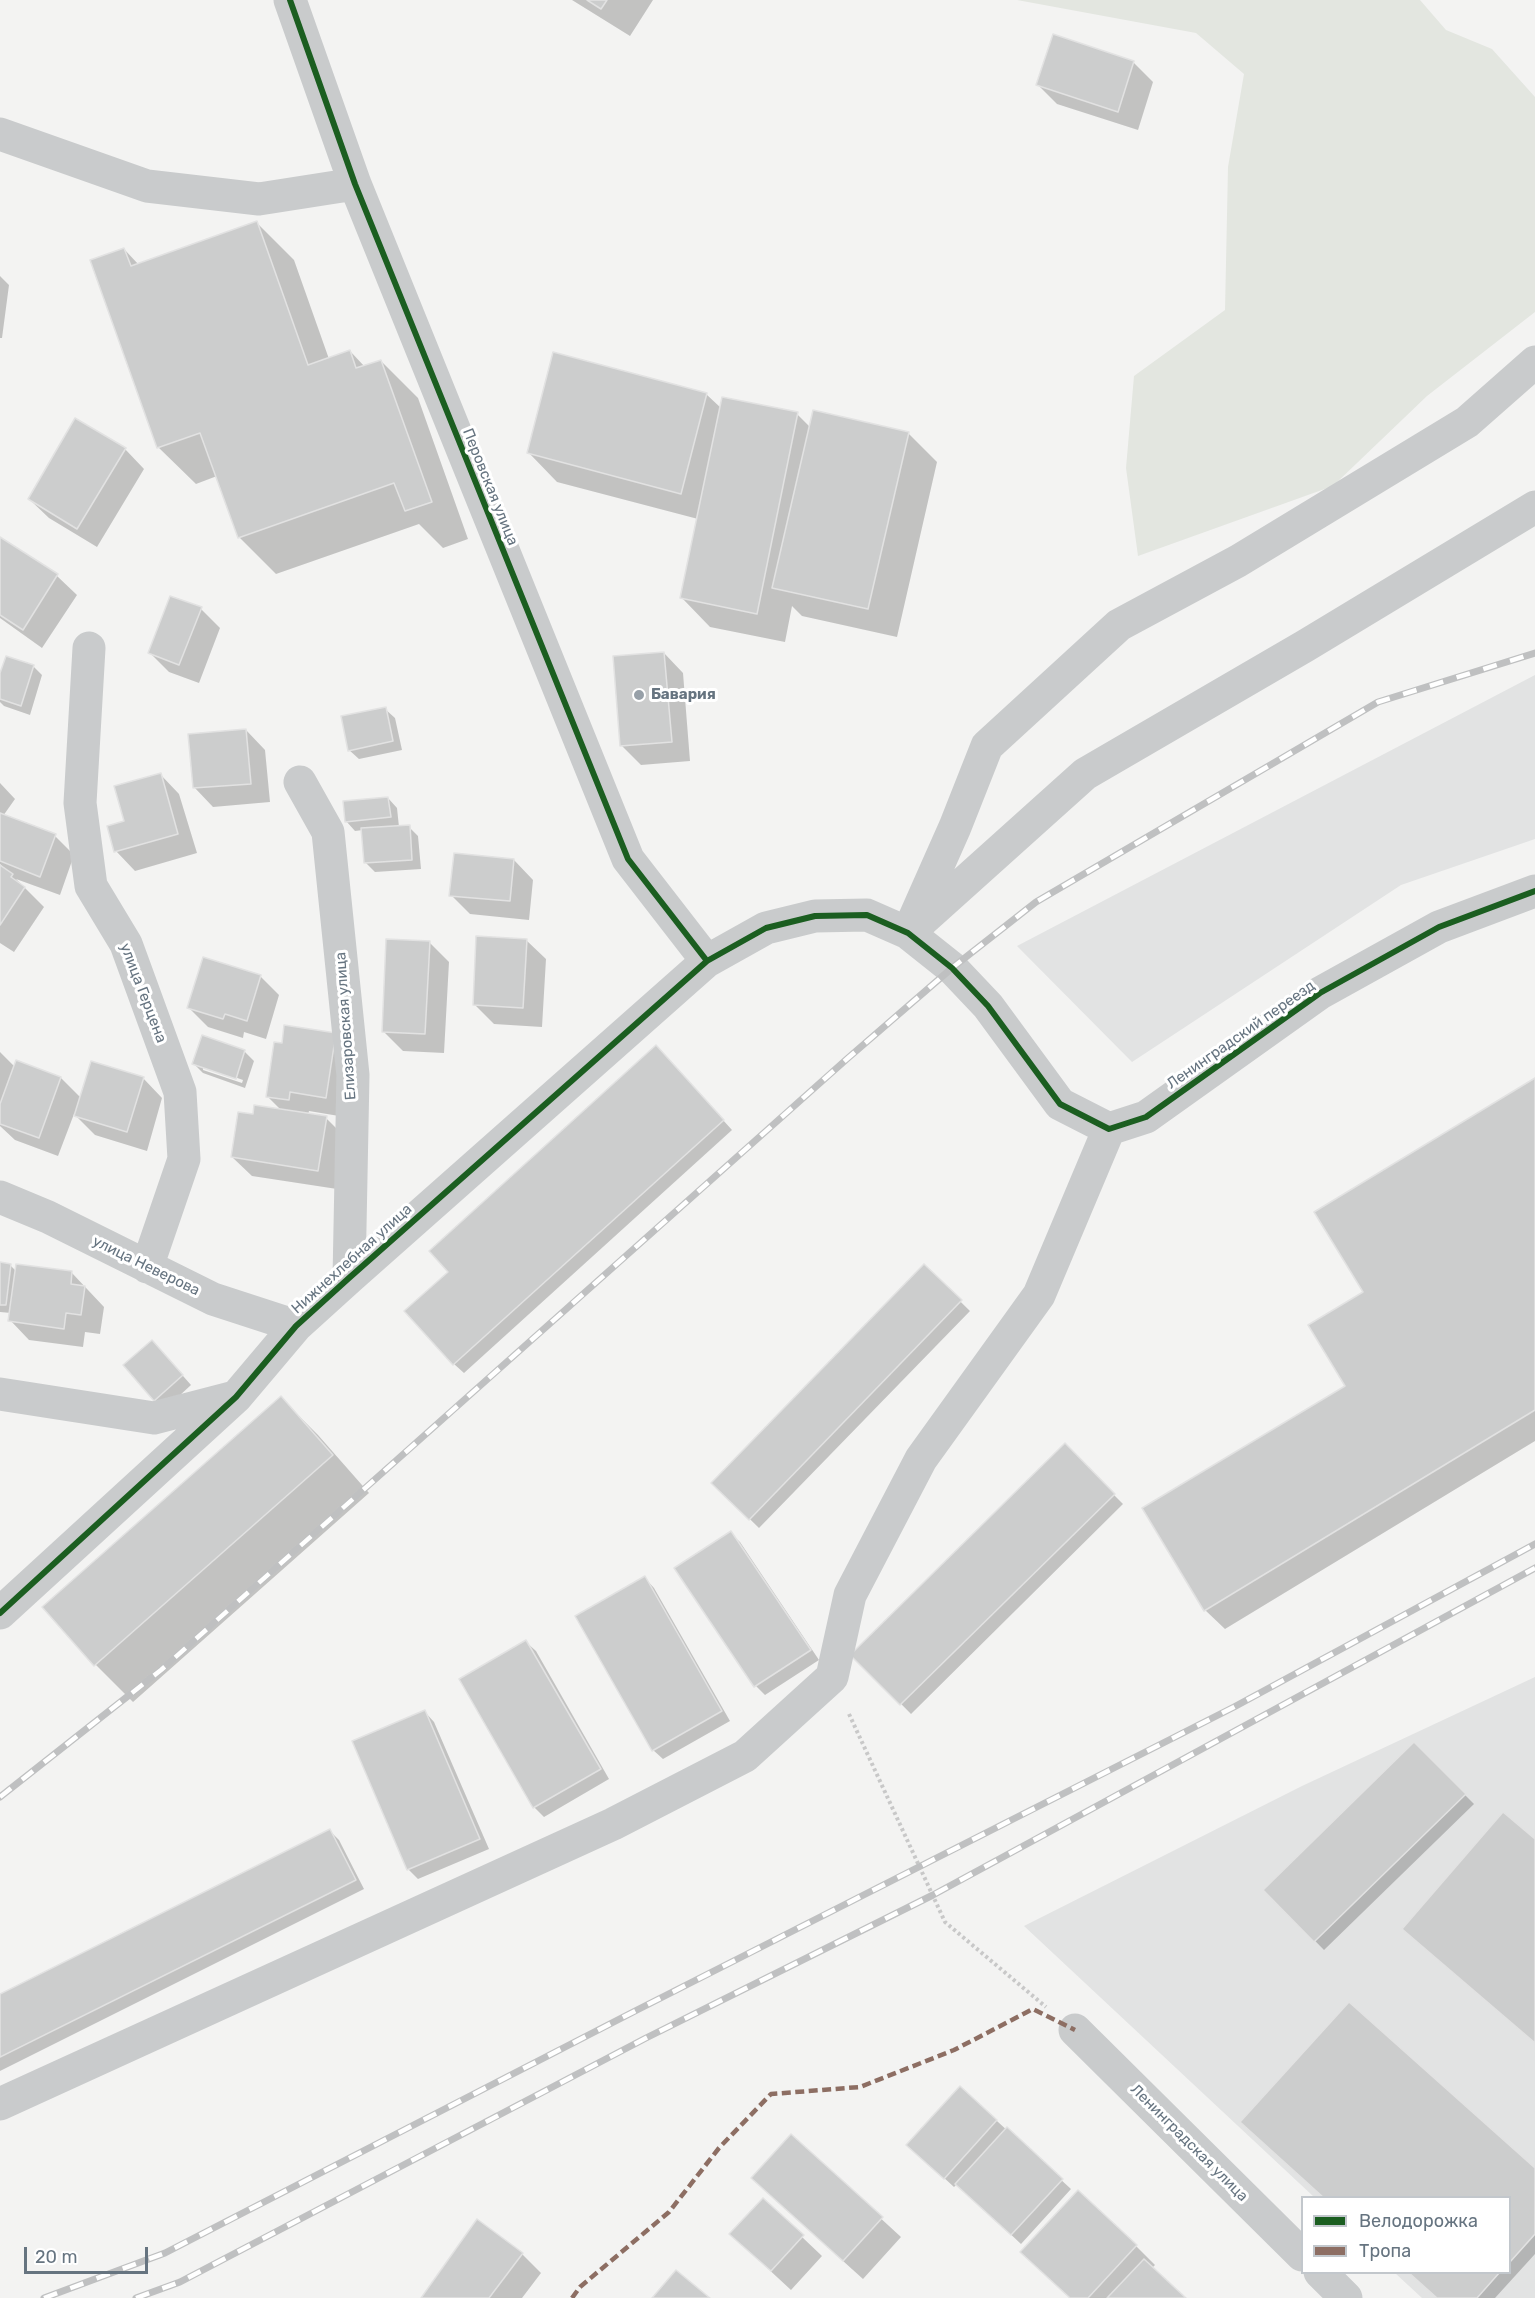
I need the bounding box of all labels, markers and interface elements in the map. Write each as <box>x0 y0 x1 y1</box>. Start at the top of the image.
street label: Перовская улица <box>458 426 522 548</box>
place label: Бавария <box>651 686 716 704</box>
marker: Бавария <box>632 688 646 702</box>
street label: улица Герцена <box>116 941 170 1045</box>
street label: Елизаровская улица <box>332 951 360 1101</box>
street label: Ленинградский переезд <box>1163 977 1319 1093</box>
street label: Нижнехлебная улица <box>288 1200 416 1318</box>
street label: улица Неверова <box>89 1232 203 1300</box>
street label: Ленинградская улица <box>1127 2081 1251 2205</box>
legend <box>1301 2196 1511 2274</box>
text: Велодорожка <box>1359 2210 1478 2232</box>
scale bar <box>27 2235 152 2273</box>
text: Тропа <box>1359 2240 1411 2262</box>
text: 20 m <box>35 2246 77 2268</box>

